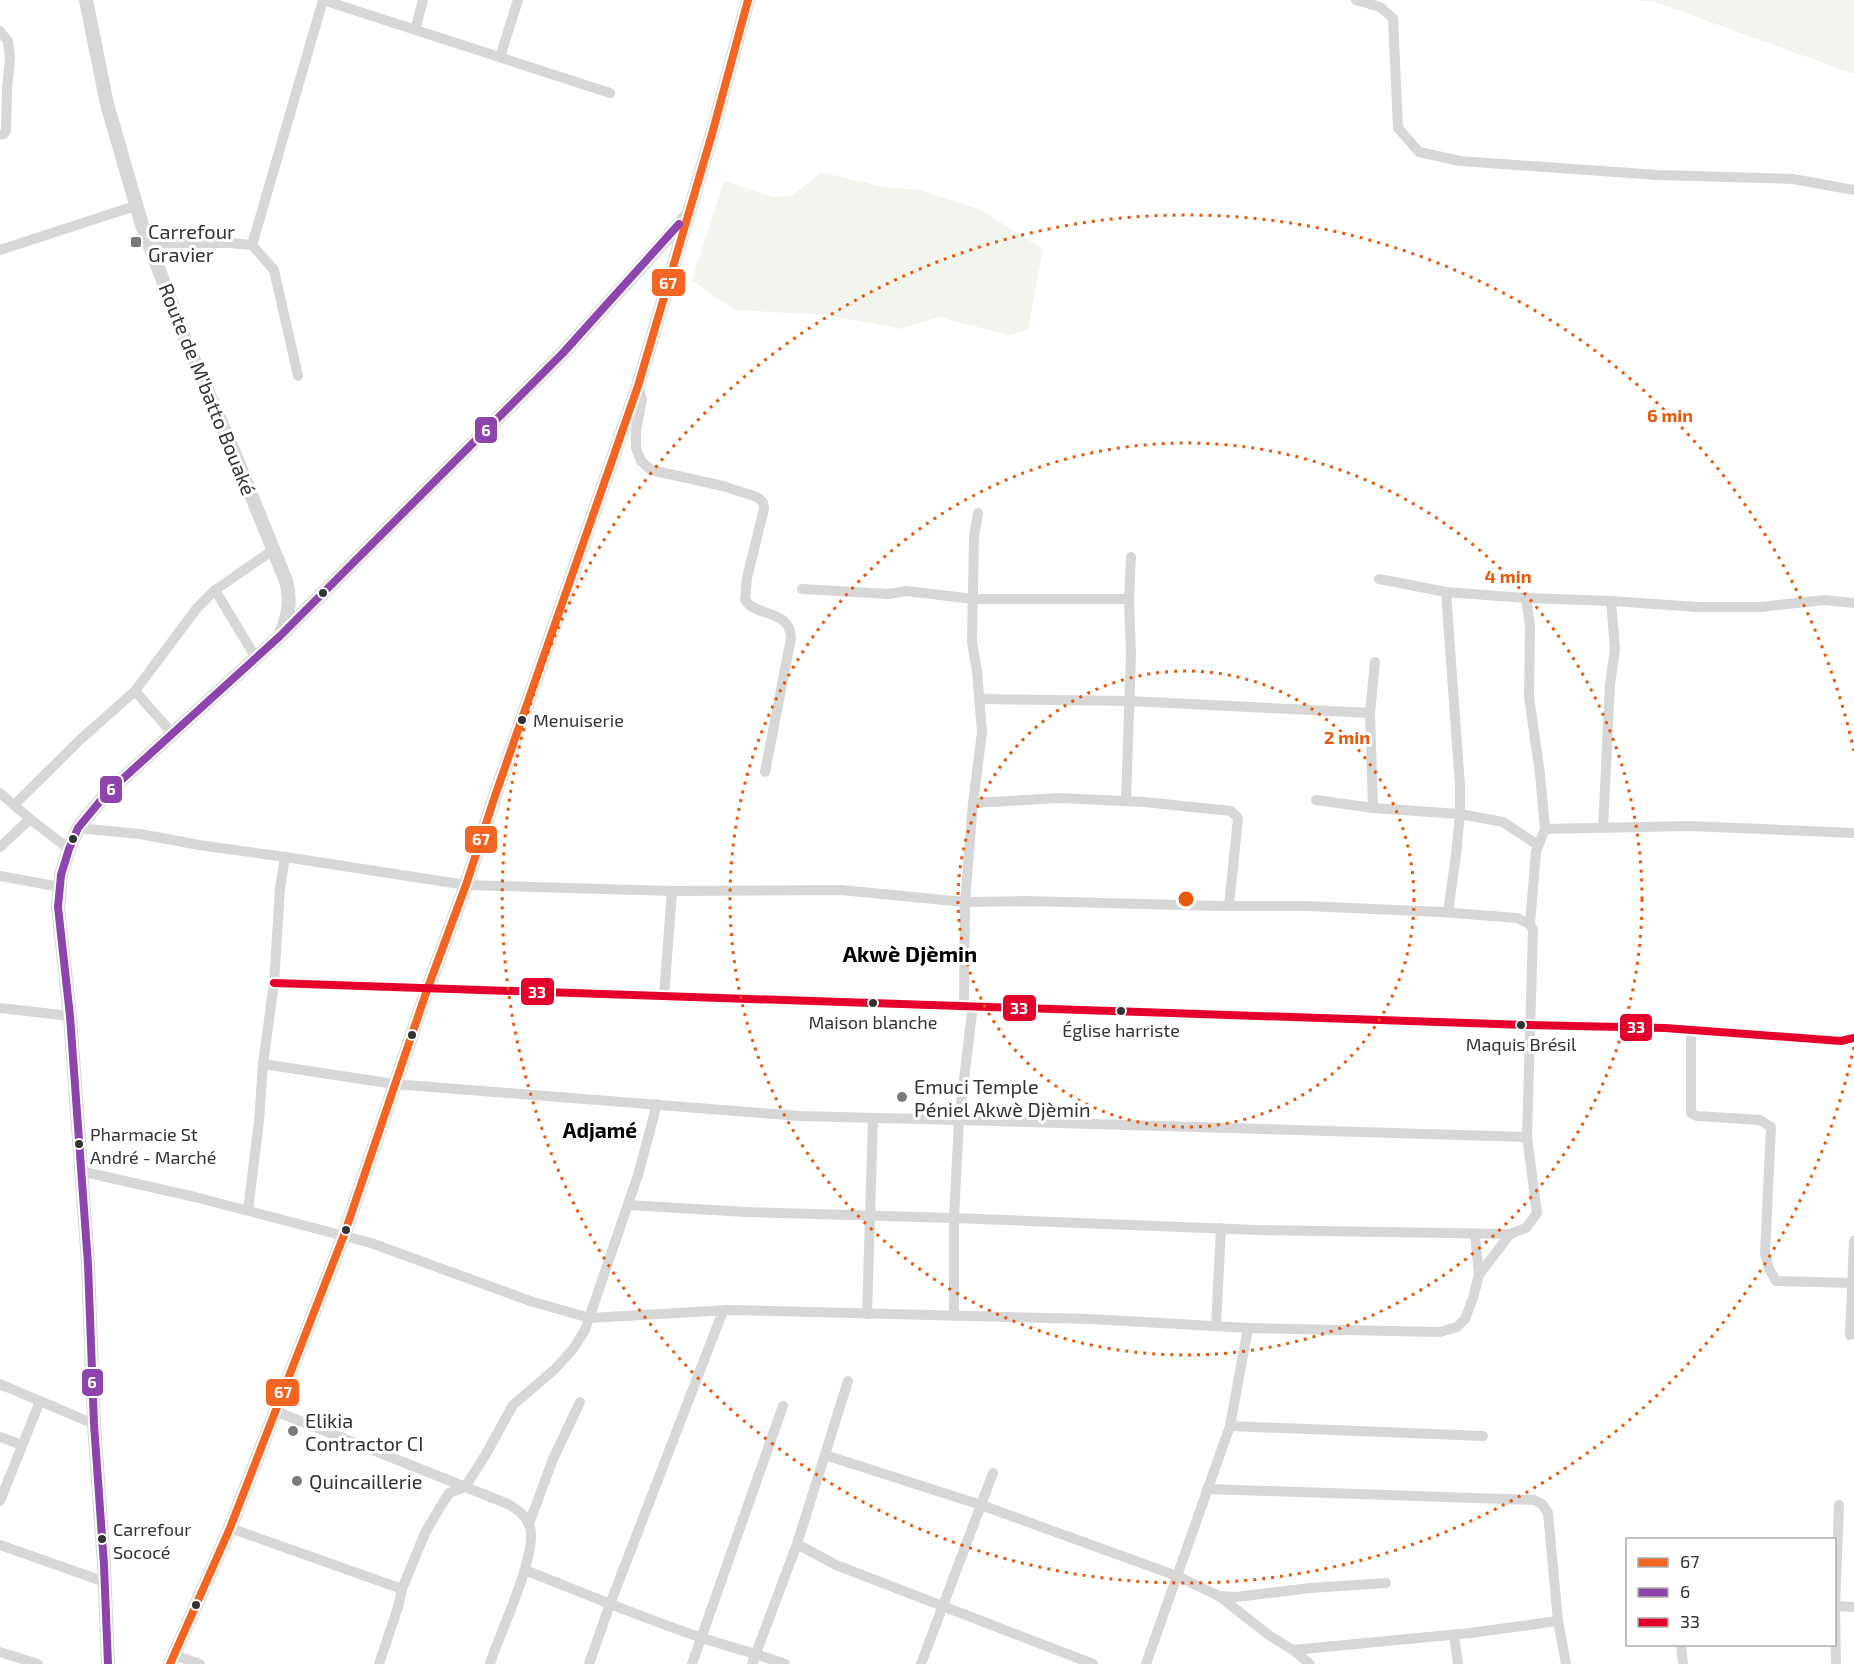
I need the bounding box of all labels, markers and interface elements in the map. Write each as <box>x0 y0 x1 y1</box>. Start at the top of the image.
place label: Carrefour Gravier <box>148 219 235 266</box>
marker: Carrefour Gravier <box>129 235 143 249</box>
line badge: 67 <box>651 268 686 297</box>
text: 67 <box>659 273 677 292</box>
street label: Route de M'batto Bouaké <box>154 280 262 498</box>
text: 6 min <box>1647 404 1693 426</box>
line badge: 6 <box>474 416 498 444</box>
text: 6 <box>481 420 491 439</box>
text: 4 min <box>1485 565 1532 587</box>
unlabelled marker <box>317 587 329 599</box>
place label: Menuiserie <box>533 709 624 731</box>
marker: Menuiserie <box>516 714 528 726</box>
text: 2 min <box>1324 726 1370 748</box>
line badge: 6 <box>99 775 123 804</box>
text: 6 <box>106 779 116 798</box>
line badge: 67 <box>464 825 498 854</box>
text: 67 <box>472 829 490 848</box>
unlabelled marker <box>67 833 79 845</box>
centre of rings <box>1176 889 1196 909</box>
district label: Akwè Djèmin <box>843 940 977 966</box>
line badge: 33 <box>520 977 555 1006</box>
text: 33 <box>528 982 546 1001</box>
line badge: 33 <box>1002 994 1037 1022</box>
marker: Maison blanche <box>867 997 879 1009</box>
text: 33 <box>1010 998 1028 1017</box>
marker: Église harriste <box>1115 1005 1127 1017</box>
place label: Maison blanche <box>809 1011 937 1033</box>
line badge: 33 <box>1619 1013 1653 1042</box>
text: 33 <box>1627 1017 1645 1036</box>
place label: Église harriste <box>1062 1019 1180 1041</box>
marker: Maquis Brésil <box>1515 1019 1527 1031</box>
unlabelled marker <box>406 1029 418 1041</box>
place label: Maquis Brésil <box>1466 1033 1577 1055</box>
place label: Emuci Temple Péniel Akwè Djèmin <box>914 1074 1091 1121</box>
marker: Emuci Temple Péniel Akwè Djèmin <box>895 1090 909 1104</box>
district label: Adjamé <box>563 1117 637 1142</box>
place label: Pharmacie St André - Marché <box>90 1123 216 1168</box>
marker: Pharmacie St André - Marché <box>73 1138 85 1150</box>
unlabelled marker <box>340 1224 352 1236</box>
line badge: 6 <box>81 1368 104 1397</box>
text: 6 <box>87 1372 97 1391</box>
line badge: 67 <box>265 1378 300 1407</box>
text: 67 <box>274 1382 292 1401</box>
place label: Elikia Contractor CI <box>305 1408 423 1455</box>
marker: Elikia Contractor CI <box>286 1424 300 1438</box>
place label: Quincaillerie <box>309 1469 422 1493</box>
marker: Quincaillerie <box>290 1474 304 1488</box>
place label: Carrefour Sococé <box>113 1518 191 1563</box>
marker: Carrefour Sococé <box>96 1533 108 1545</box>
legend <box>1626 1538 1836 1646</box>
text: 67 <box>1680 1550 1700 1572</box>
text: 6 <box>1680 1580 1690 1602</box>
unlabelled marker <box>190 1599 202 1611</box>
text: 33 <box>1680 1610 1700 1632</box>

